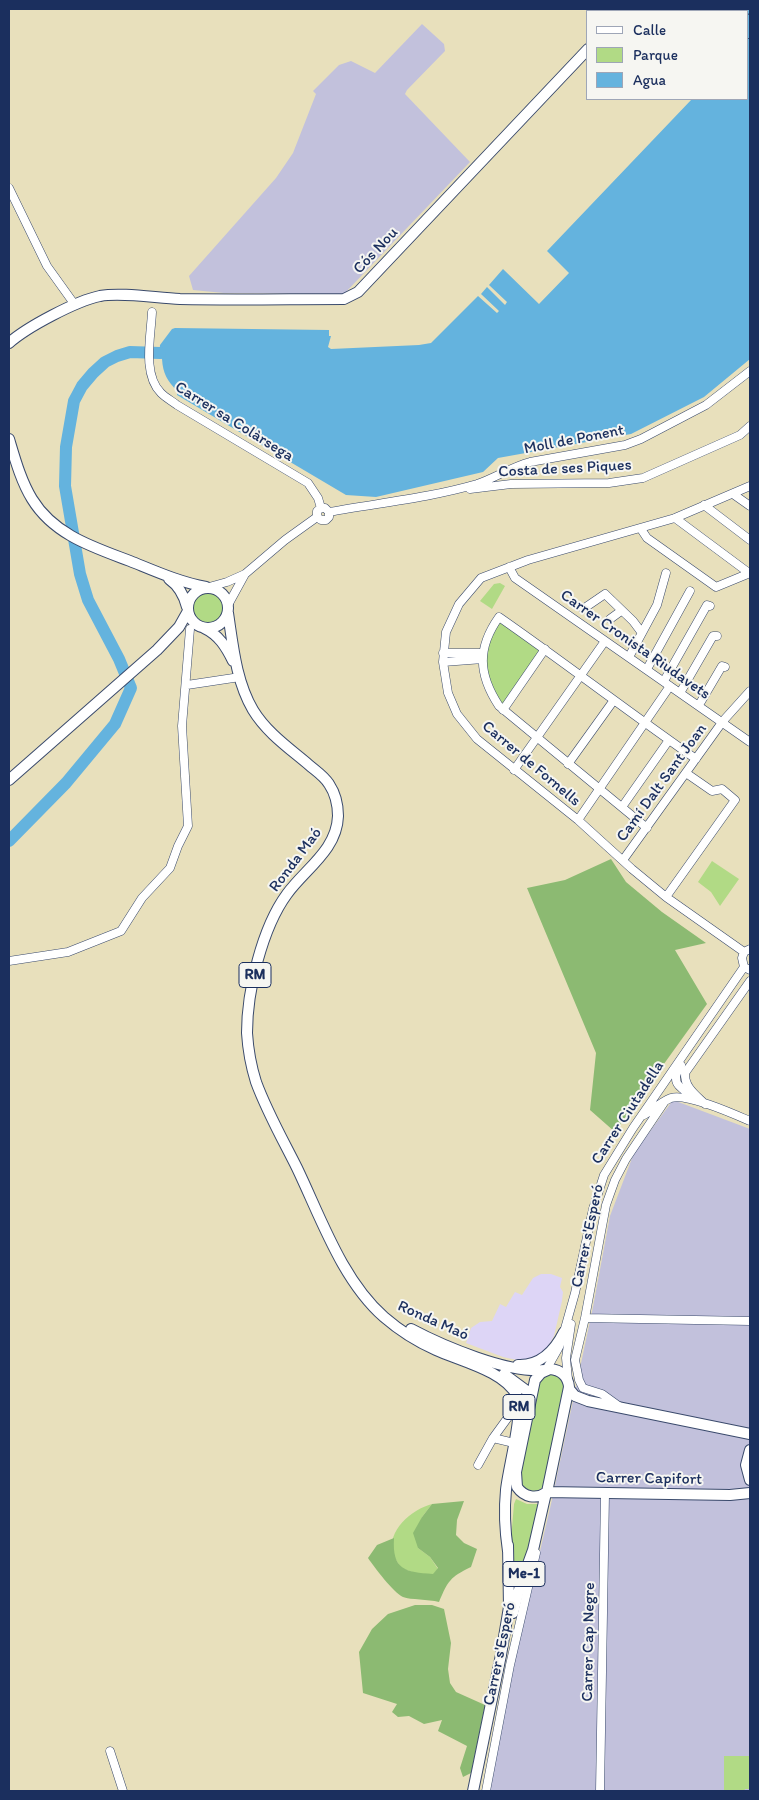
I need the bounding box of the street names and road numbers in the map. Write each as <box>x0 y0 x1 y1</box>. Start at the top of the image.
street label: Cós Nou <box>350 224 402 278</box>
street label: Carrer sa Colàrsega <box>171 378 297 466</box>
street label: Moll de Ponent <box>522 421 626 459</box>
street label: Costa de ses Piques <box>498 456 632 482</box>
street label: Carrer Cronista Riudavets <box>556 586 714 704</box>
street label: Carrer de Fornells <box>478 717 584 811</box>
street label: Camí Dalt Sant Joan <box>613 720 711 846</box>
street label: Ronda Maó <box>265 824 327 896</box>
road number: RM <box>239 962 271 988</box>
street label: Carrer Ciutadella <box>588 1058 668 1168</box>
street label: Carrer s'Esperó <box>568 1183 608 1289</box>
street label: Ronda Maó <box>394 1297 472 1345</box>
road number: RM <box>503 1394 535 1420</box>
street label: Carrer Capifort <box>596 1468 702 1490</box>
road number: Me-1 <box>503 1562 545 1586</box>
street label: Carrer Cap Negre <box>578 1582 600 1702</box>
street label: Carrer s'Esperó <box>480 1601 520 1707</box>

